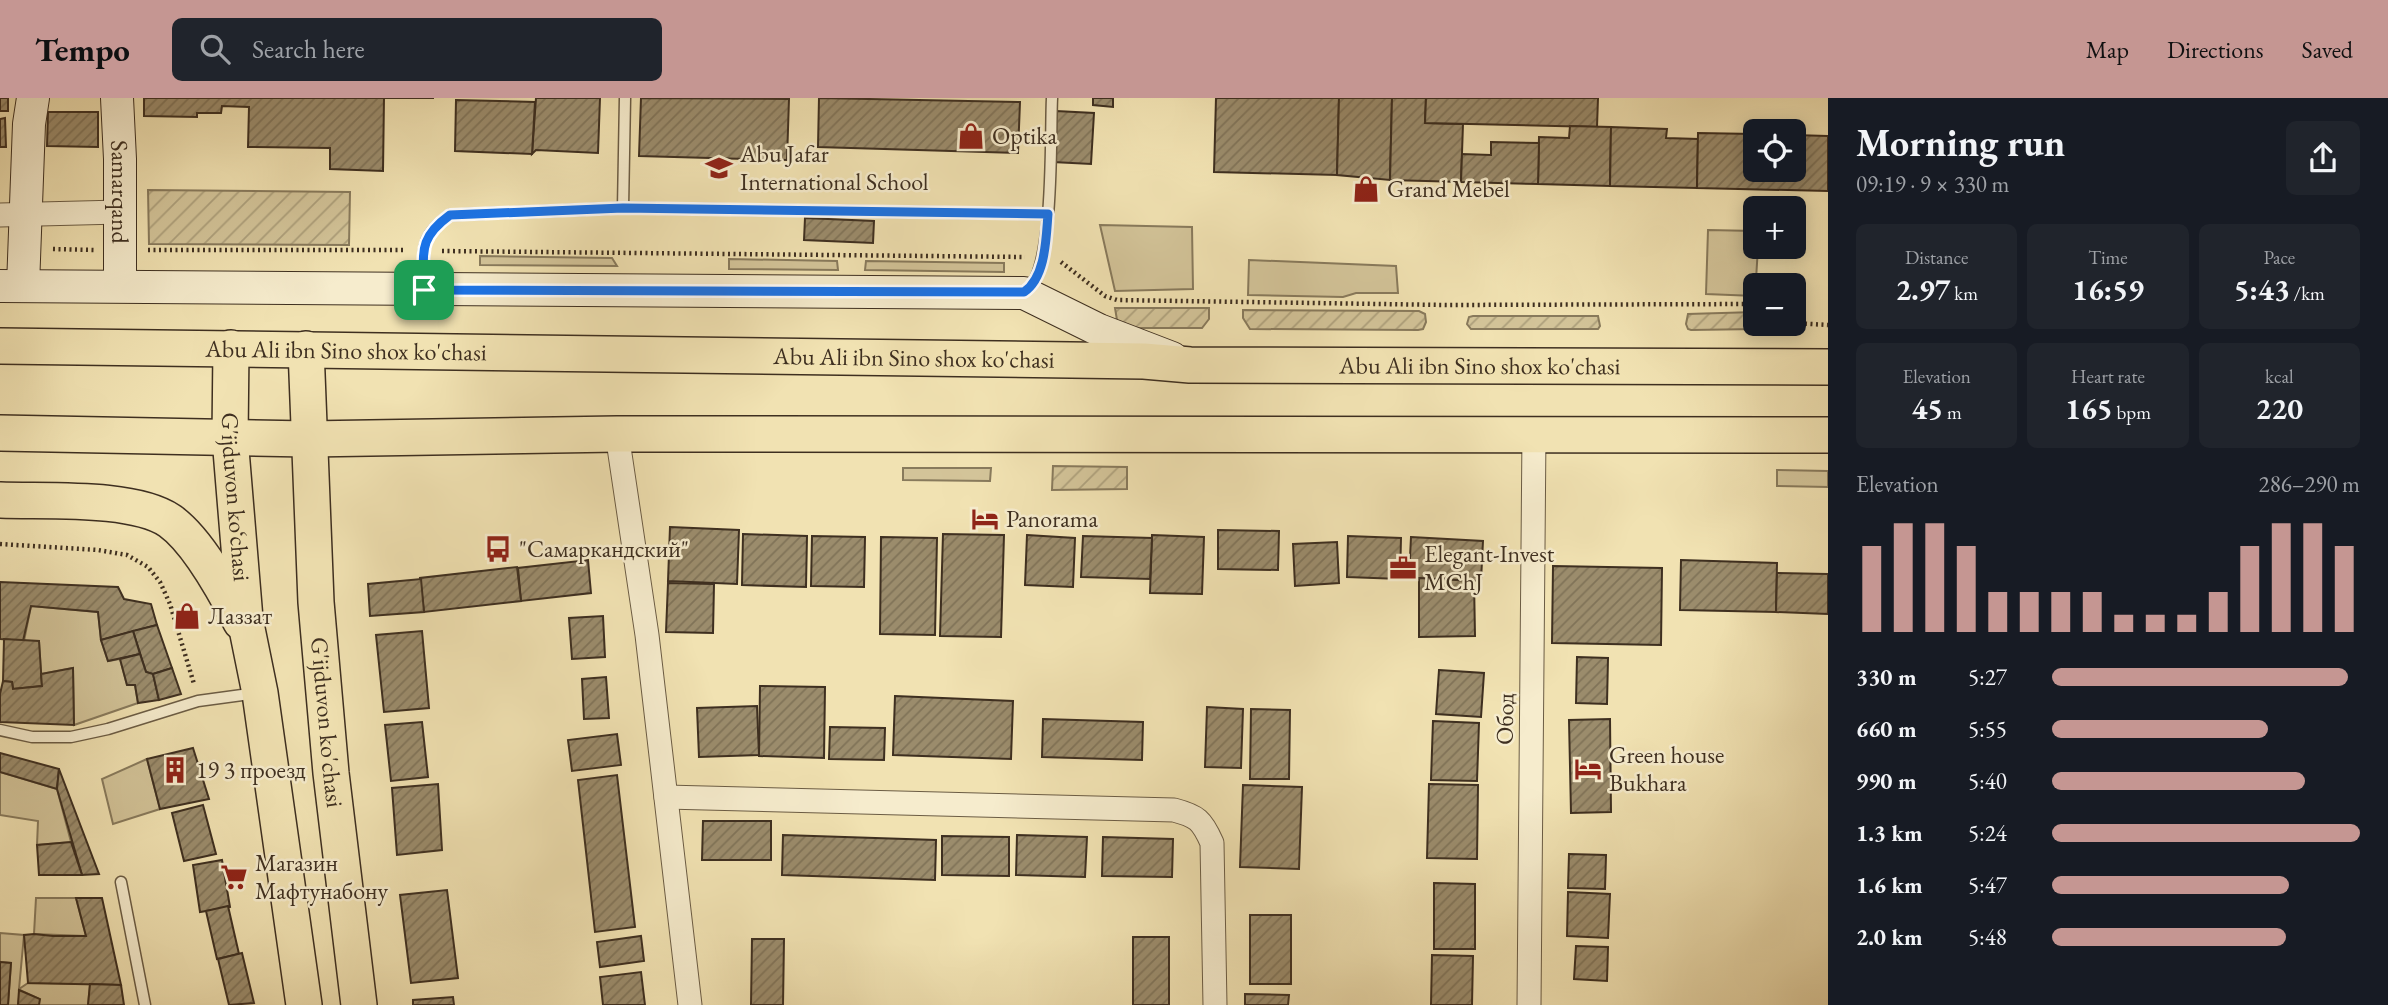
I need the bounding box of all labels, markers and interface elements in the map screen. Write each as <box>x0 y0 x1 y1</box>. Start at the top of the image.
search box <box>172 18 662 81</box>
text: Tempo <box>35 28 130 71</box>
icon: search <box>196 30 234 68</box>
text: Search here <box>252 32 365 66</box>
text: Map <box>2086 34 2129 65</box>
text: Directions <box>2167 34 2264 65</box>
text: Saved <box>2302 34 2353 65</box>
text: Morning run <box>1856 118 2065 167</box>
map controls <box>1743 119 1806 336</box>
button: locate <box>1743 119 1806 182</box>
place label: Optika <box>992 120 1057 151</box>
shop icon: Optika <box>956 121 986 151</box>
button: share <box>2286 121 2360 195</box>
place label: Abu Jafar International School <box>739 138 929 197</box>
street label: Samarqand <box>104 139 136 245</box>
school or university icon: Abu Jafar International School <box>704 153 734 183</box>
text: 09:19 · 9 × 330 m <box>1856 169 2009 199</box>
place label: Grand Mebel <box>1387 173 1510 204</box>
shop icon: Grand Mebel <box>1351 174 1381 204</box>
button: + <box>1743 196 1806 259</box>
text: Distance <box>1905 245 1968 270</box>
text: Time <box>2088 245 2128 270</box>
text: Pace <box>2263 245 2295 270</box>
pin <box>394 260 454 320</box>
text: 2.97 <box>1895 270 1950 309</box>
text: 16:59 <box>2072 270 2144 309</box>
text: 5:43 <box>2234 270 2290 309</box>
icon: arrive <box>405 271 443 309</box>
button: − <box>1743 273 1806 336</box>
text: km <box>1950 281 1978 306</box>
text: /km <box>2290 281 2325 306</box>
street label: Abu Ali ibn Sino shox ko'chasi <box>204 333 487 367</box>
street label: Abu Ali ibn Sino shox ko'chasi <box>772 340 1055 375</box>
street label: Abu Ali ibn Sino shox ko'chasi <box>1338 349 1621 381</box>
text: Elevation <box>1902 364 1971 389</box>
text: Heart rate <box>2071 364 2145 389</box>
text: kcal <box>2265 364 2294 389</box>
text: 45 <box>1911 389 1943 428</box>
text: 165 <box>2065 389 2113 428</box>
text: 220 <box>2256 389 2303 428</box>
text: m <box>1943 400 1962 425</box>
text: bpm <box>2113 400 2151 425</box>
street label: G'ijduvon ko‘chasi <box>215 412 258 583</box>
text: Elevation <box>1856 469 1939 499</box>
text: 286–290 m <box>2259 469 2360 499</box>
place label: Panorama <box>1006 503 1098 534</box>
hotel icon: Panorama <box>970 504 1000 534</box>
place label: "Самаркандский" <box>519 533 689 564</box>
bus stop icon: "Самаркандский" <box>483 534 513 564</box>
place label: Elegant-Invest MChJ <box>1424 538 1555 597</box>
office icon: Elegant-Invest MChJ <box>1388 553 1418 583</box>
place label: Лаззат <box>208 600 272 631</box>
shop icon: Лаззат <box>172 601 202 631</box>
street label: G'ijduvon ko'chasi <box>304 636 351 809</box>
text: 330 m <box>1856 662 1917 692</box>
text: 5:27 <box>1968 662 2007 692</box>
street label: Обод <box>1489 693 1520 745</box>
text: 660 m <box>1856 714 1917 744</box>
text: 5:55 <box>1968 714 2007 744</box>
place label: Green house Bukhara <box>1609 739 1724 798</box>
place label: 19 3 проезд <box>196 754 306 785</box>
hotel icon: Green house Bukhara <box>1573 754 1603 784</box>
building icon: 19 3 проезд <box>160 755 190 785</box>
text: 990 m <box>1856 766 1917 796</box>
text: 5:40 <box>1968 766 2007 796</box>
text: 1.3 km <box>1856 818 1923 848</box>
text: 5:24 <box>1968 818 2007 848</box>
place label: Магазин Мафтунабону <box>255 847 389 906</box>
supermarket icon: Магазин Мафтунабону <box>219 862 249 892</box>
text: 1.6 km <box>1856 870 1923 900</box>
text: 5:47 <box>1968 870 2007 900</box>
text: 2.0 km <box>1856 922 1923 952</box>
text: 5:48 <box>1968 922 2007 952</box>

